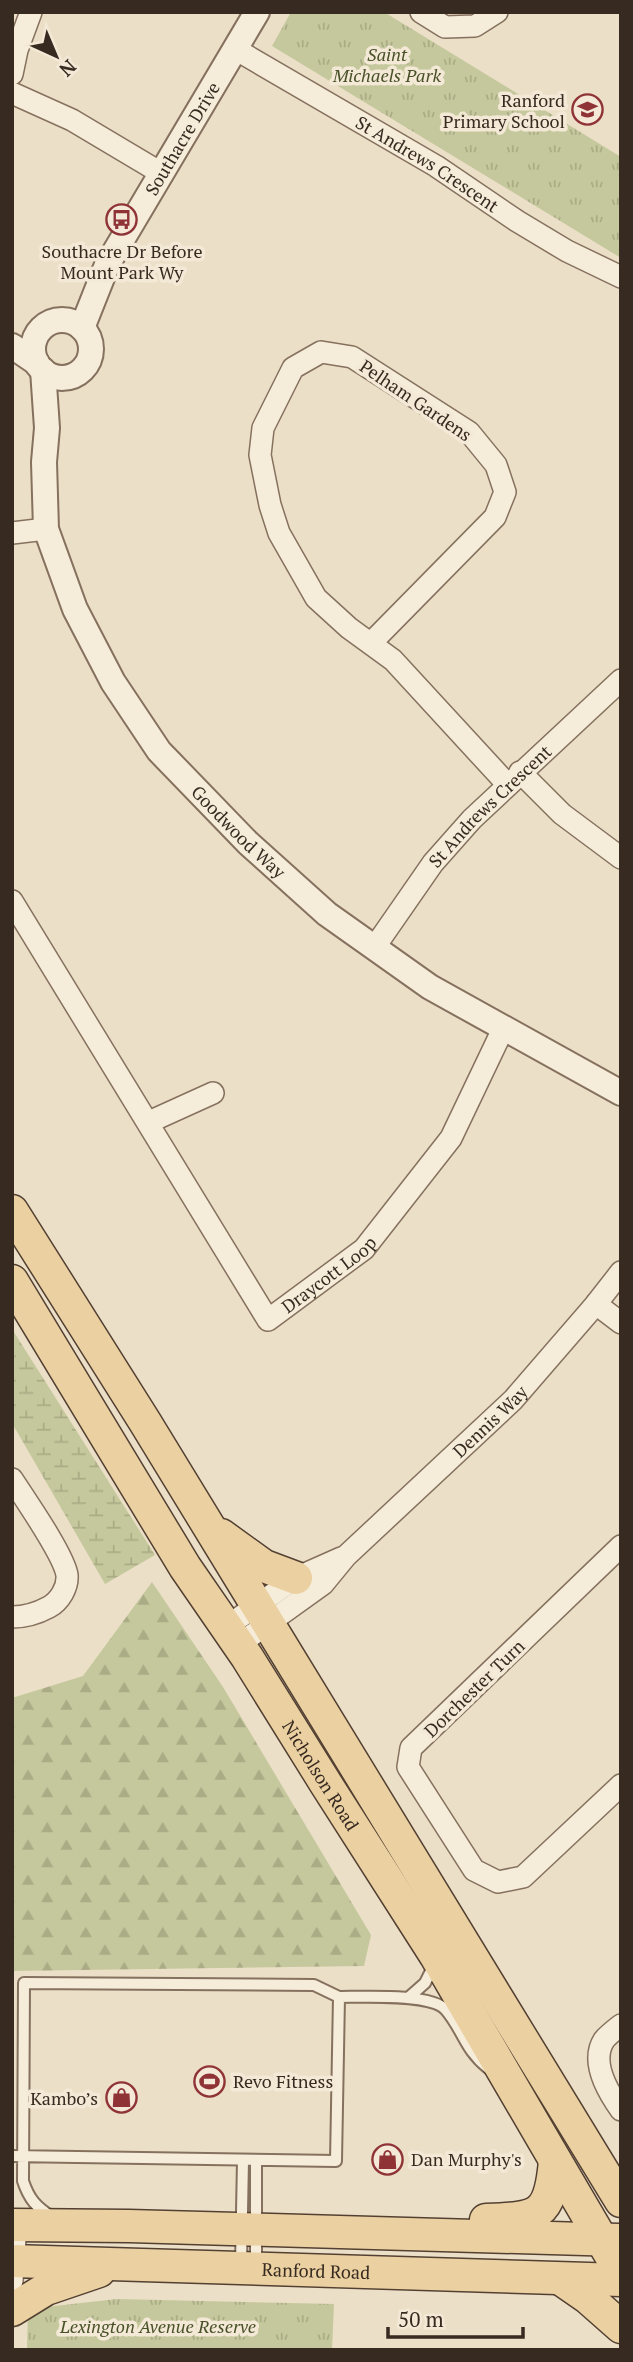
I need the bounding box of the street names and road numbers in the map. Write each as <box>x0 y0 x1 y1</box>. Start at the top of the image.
street label: Southacre Drive <box>139 77 225 200</box>
street label: St Andrews Crescent <box>351 110 504 218</box>
street label: Pelham Gardens <box>355 354 477 446</box>
street label: St Andrews Crescent <box>423 739 556 872</box>
street label: Goodwood Way <box>186 780 292 884</box>
street label: Draycott Loop <box>276 1231 382 1318</box>
street label: Dennis Way <box>447 1379 533 1463</box>
street label: Dorchester Turn <box>419 1634 530 1742</box>
street label: Nicholson Road <box>277 1716 365 1835</box>
street label: Ranford Road <box>261 2257 370 2284</box>

